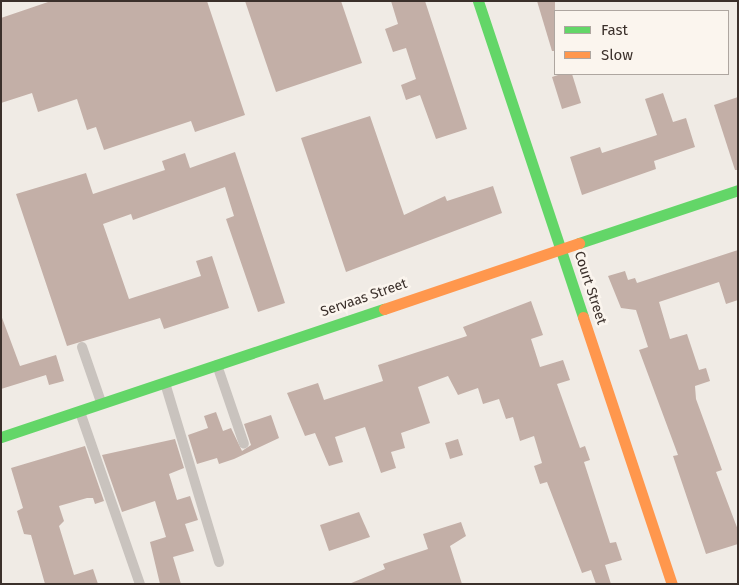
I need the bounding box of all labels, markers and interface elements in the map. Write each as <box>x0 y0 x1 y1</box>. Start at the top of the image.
legend <box>554 10 729 75</box>
text: Fast <box>601 21 628 39</box>
text: Slow <box>601 46 633 64</box>
street label: Court Street <box>570 249 610 327</box>
street label: Servaas Street <box>318 275 410 321</box>

